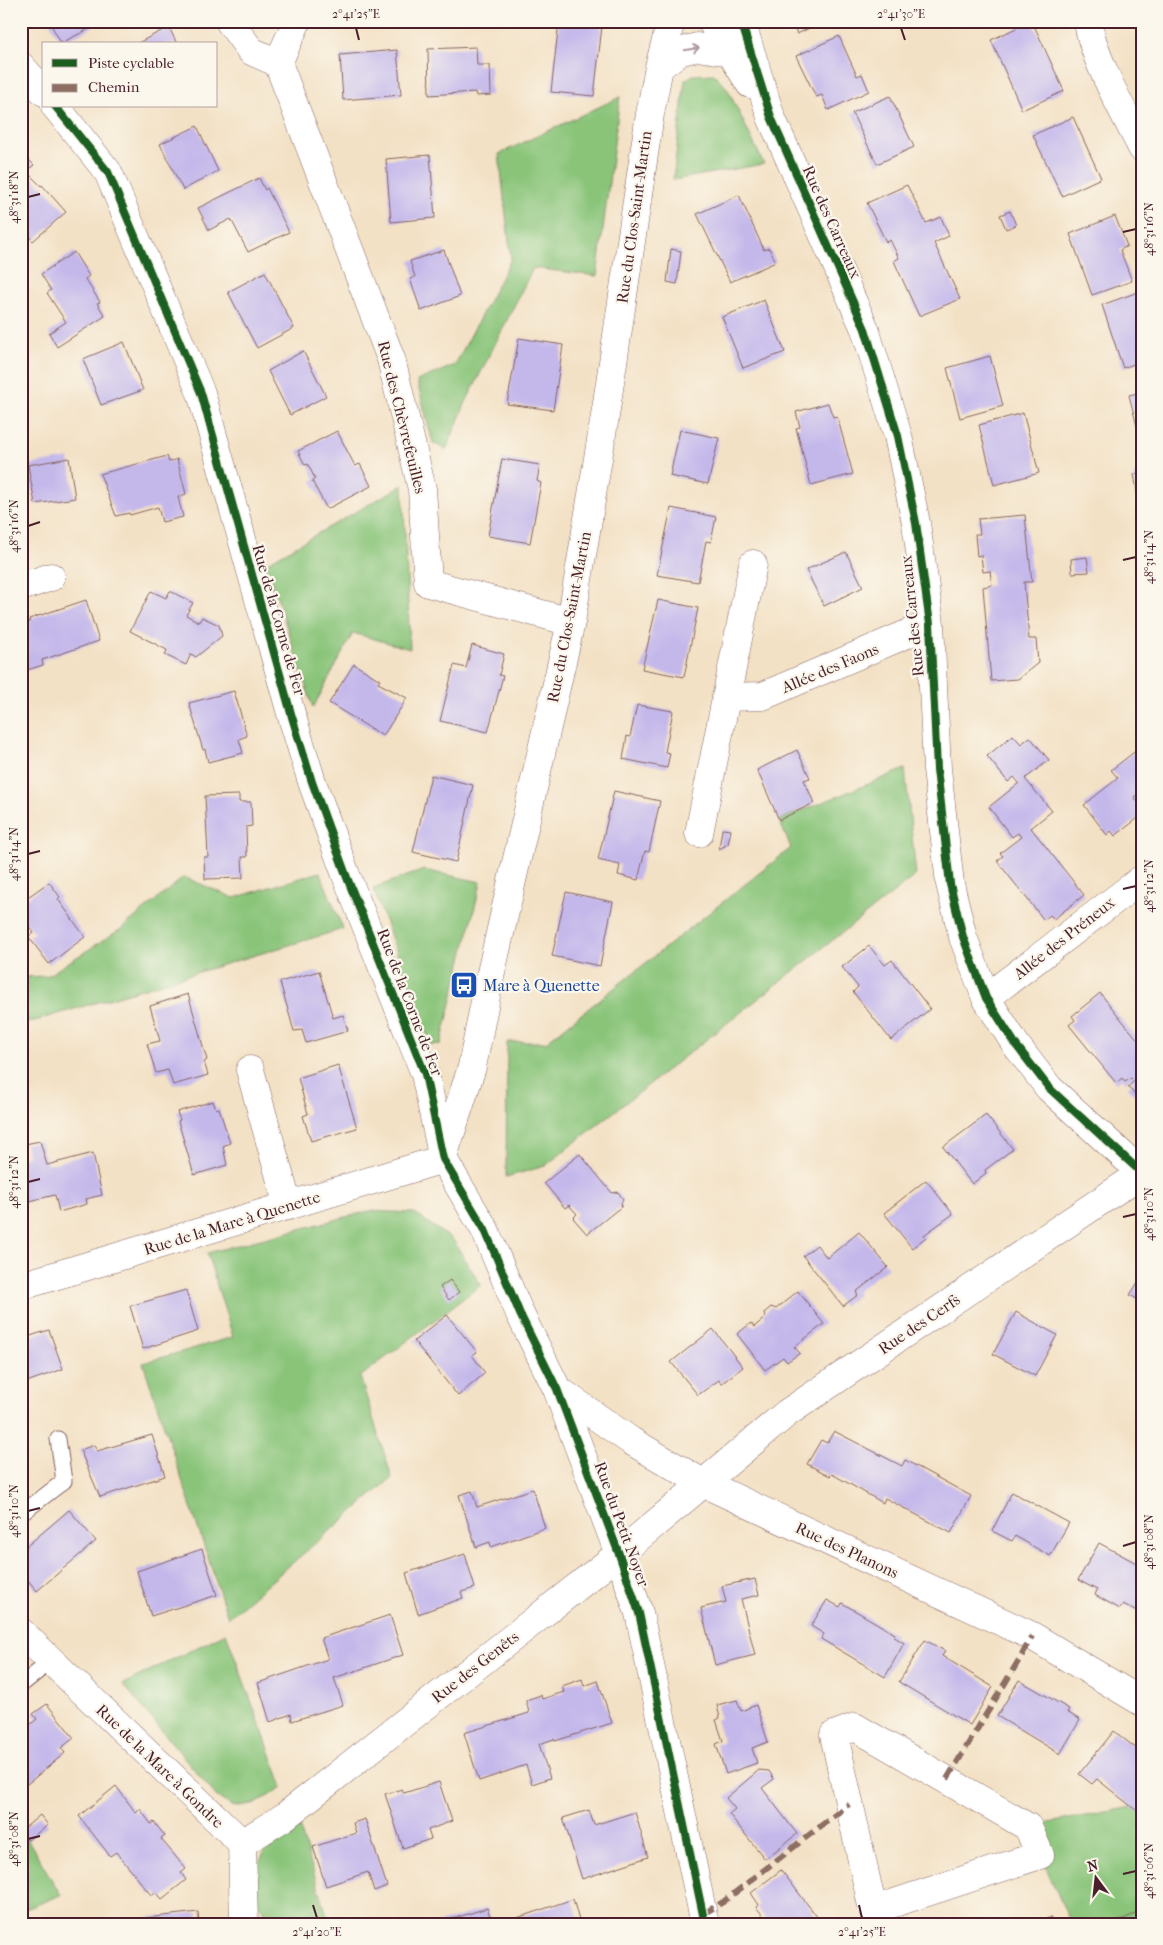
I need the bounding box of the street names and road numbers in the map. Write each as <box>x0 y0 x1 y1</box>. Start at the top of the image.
street label: Rue du Clos-Saint-Martin <box>612 129 656 305</box>
street label: Rue des Carreaux <box>799 162 866 282</box>
street label: Rue des Chèvrefeuilles <box>374 339 430 496</box>
street label: Rue du Clos-Saint-Martin <box>543 529 595 704</box>
street label: Rue de la Corne de Fer <box>248 542 310 698</box>
street label: Rue des Carreaux <box>896 554 928 678</box>
street label: Allée des Faons <box>778 639 881 697</box>
street label: Allée des Préneux <box>1009 892 1119 984</box>
street label: Rue de la Corne de Fer <box>373 926 447 1079</box>
street label: Rue de la Mare à Quenette <box>141 1187 323 1259</box>
street label: Rue des Cerfs <box>875 1290 963 1358</box>
street label: Rue du Petit Noyer <box>591 1459 654 1589</box>
street label: Rue des Planons <box>792 1518 902 1582</box>
street label: Rue des Genêts <box>428 1627 523 1707</box>
street label: Rue de la Mare à Gondre <box>92 1700 228 1832</box>

